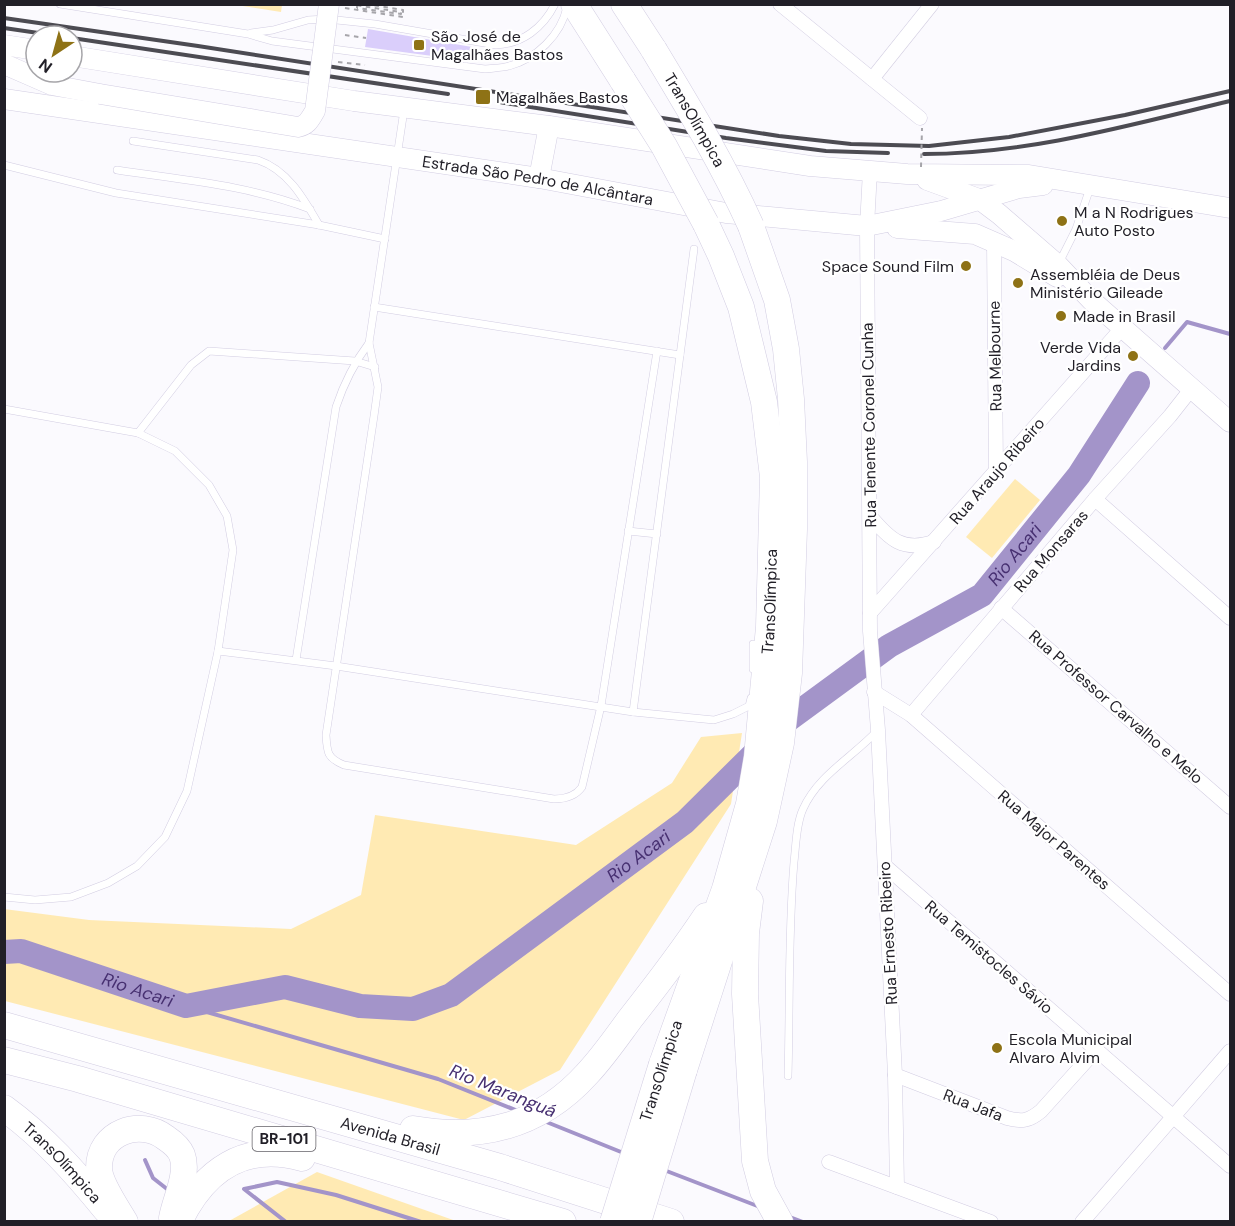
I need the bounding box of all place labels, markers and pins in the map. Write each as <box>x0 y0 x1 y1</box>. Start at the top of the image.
place label: São José de Magalhães Bastos <box>431 26 563 65</box>
marker: São José de Magalhães Bastos <box>412 38 426 52</box>
place label: Magalhães Bastos <box>496 87 628 108</box>
marker: Magalhães Bastos <box>474 88 492 106</box>
place label: M a N Rodrigues Auto Posto <box>1074 202 1194 241</box>
marker: M a N Rodrigues Auto Posto <box>1055 214 1069 228</box>
place label: Space Sound Film <box>822 256 954 277</box>
marker: Space Sound Film <box>959 259 973 273</box>
place label: Assembléia de Deus Ministério Gileade <box>1030 264 1180 303</box>
marker: Assembléia de Deus Ministério Gileade <box>1011 276 1025 290</box>
place label: Made in Brasil <box>1073 306 1176 327</box>
marker: Made in Brasil <box>1054 309 1068 323</box>
place label: Verde Vida Jardins <box>1040 337 1121 376</box>
marker: Verde Vida Jardins <box>1126 349 1140 363</box>
place label: Escola Municipal Alvaro Alvim <box>1009 1029 1132 1068</box>
marker: Escola Municipal Alvaro Alvim <box>990 1041 1004 1055</box>

